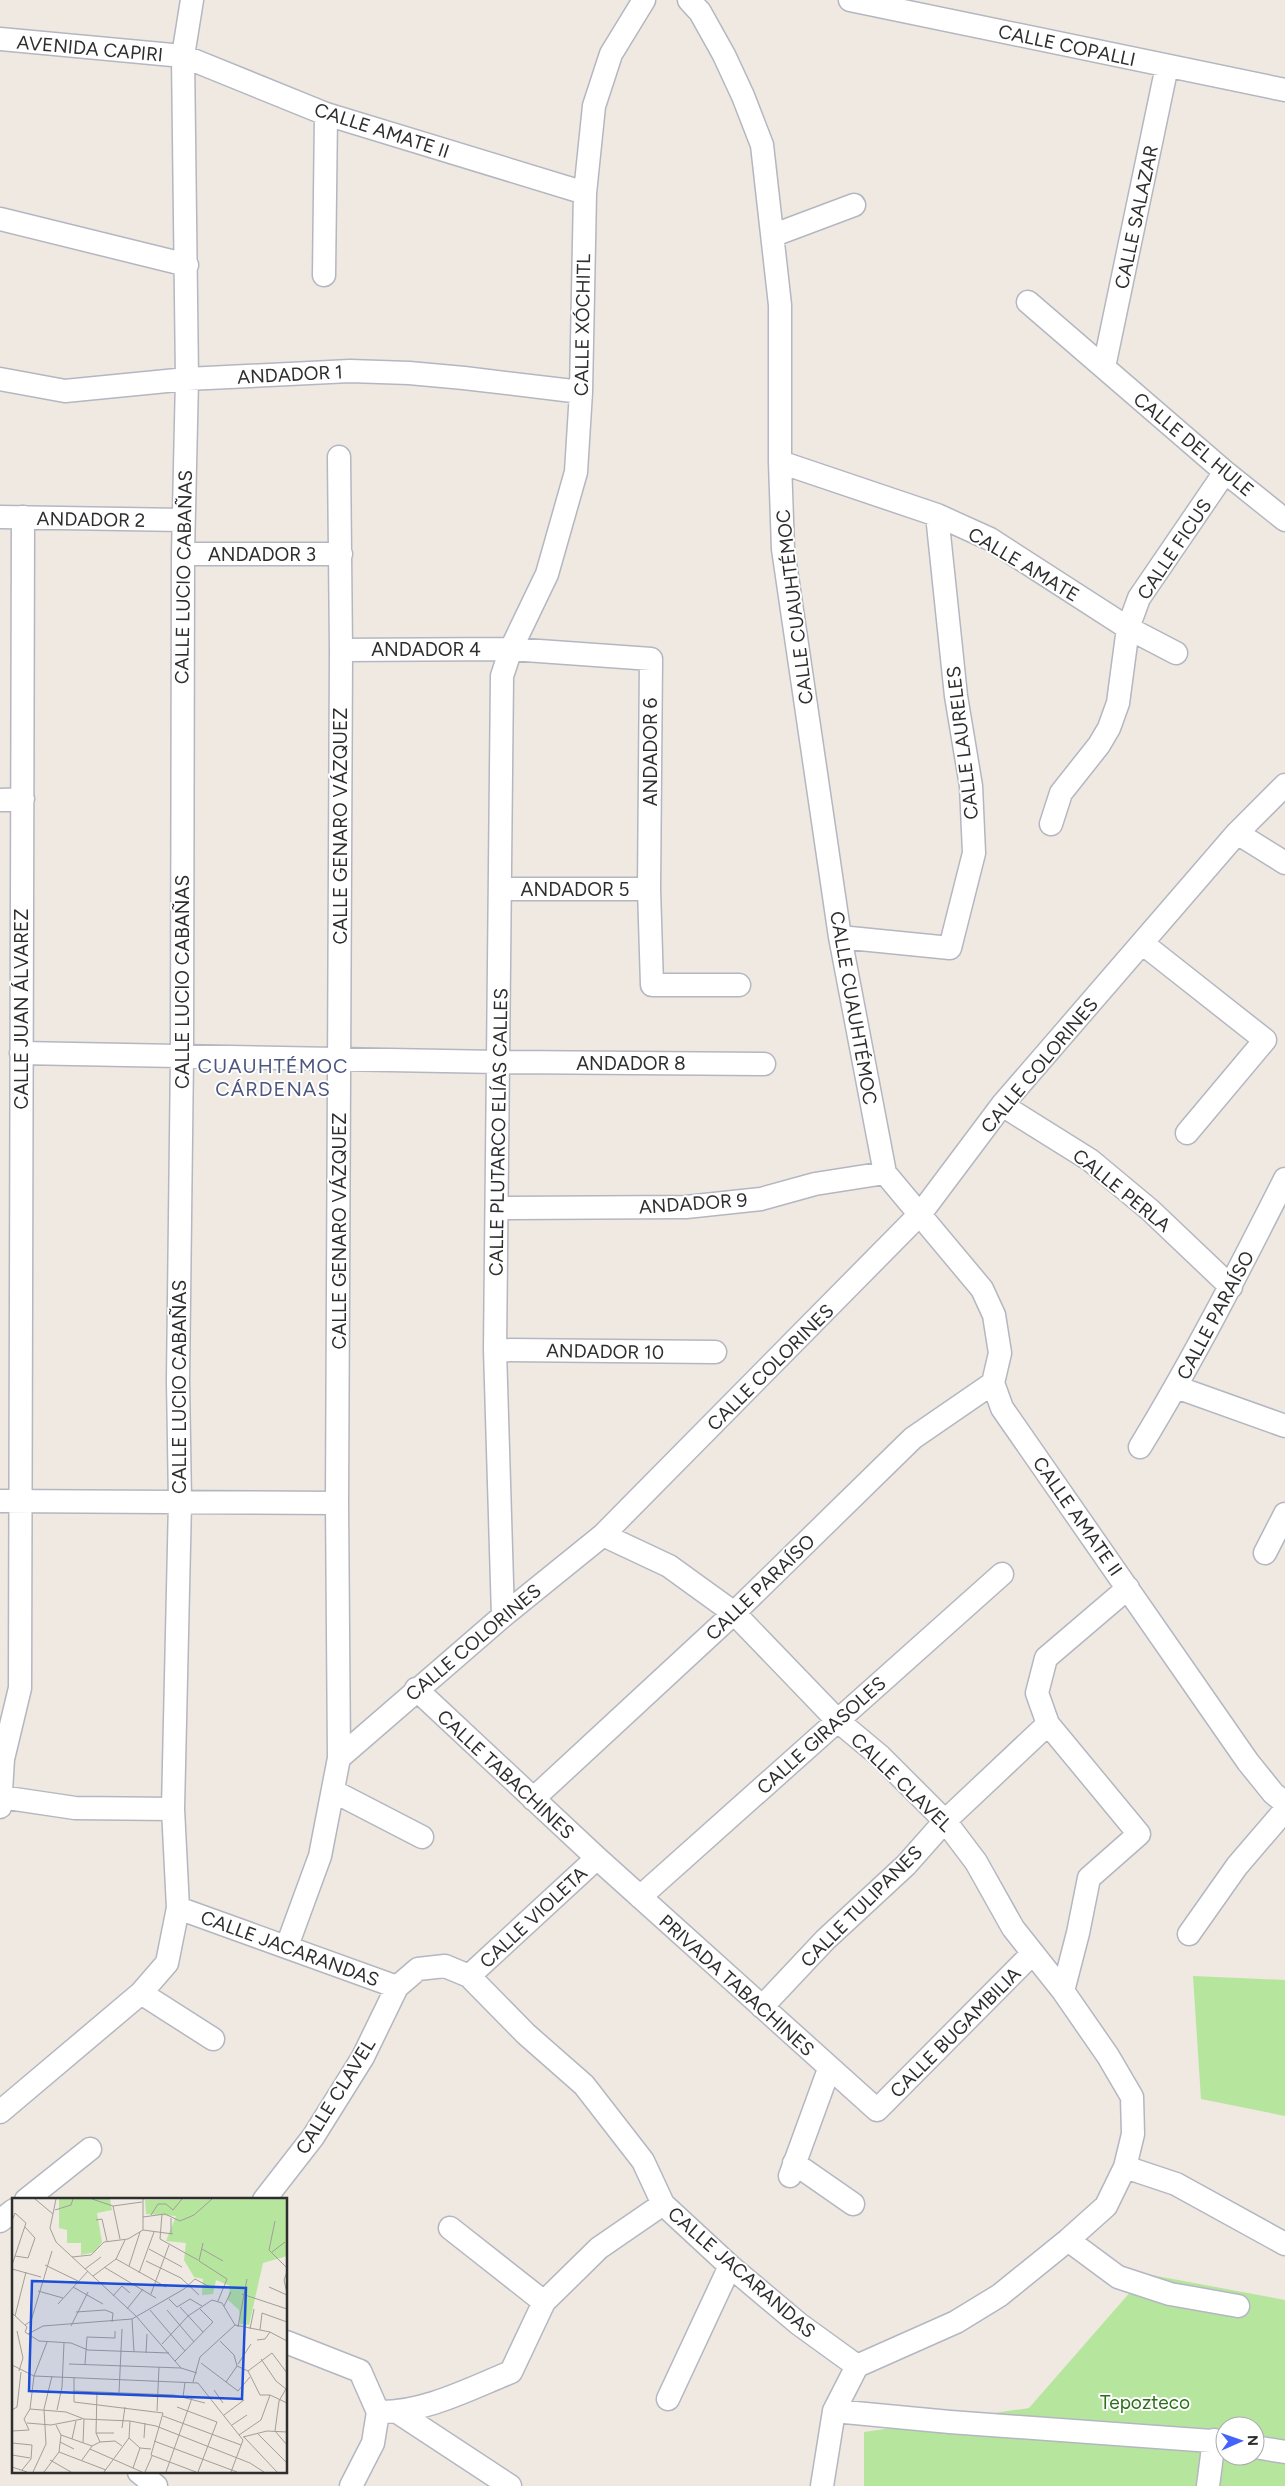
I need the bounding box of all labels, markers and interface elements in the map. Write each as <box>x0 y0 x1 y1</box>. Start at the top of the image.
street label: CALLE COPALLI <box>996 20 1138 71</box>
street label: AVENIDA CAPIRI <box>16 31 164 66</box>
street label: CALLE AMATE II <box>311 98 452 163</box>
street label: CALLE SALAZAR <box>1110 143 1163 291</box>
street label: CALLE XÓCHITL <box>570 254 595 396</box>
street label: ANDADOR 1 <box>237 360 343 389</box>
street label: CALLE DEL HULE <box>1129 387 1259 501</box>
street label: CALLE LUCIO CABAÑAS <box>170 470 197 684</box>
street label: CALLE FICUS <box>1132 495 1217 604</box>
street label: ANDADOR 2 <box>37 507 145 532</box>
street label: CALLE CUAUHTÉMOC <box>771 508 818 706</box>
street label: CALLE AMATE <box>964 522 1083 607</box>
street label: ANDADOR 3 <box>208 543 316 566</box>
street label: ANDADOR 4 <box>371 638 481 661</box>
street label: CALLE LAURELES <box>942 665 983 821</box>
street label: ANDADOR 6 <box>639 697 662 806</box>
street label: CALLE GENARO VÁZQUEZ <box>329 708 352 944</box>
street label: CALLE LUCIO CABAÑAS <box>171 875 194 1089</box>
street label: ANDADOR 5 <box>521 878 629 901</box>
street label: CALLE JUAN ÁLVAREZ <box>10 908 33 1110</box>
street label: CALLE CUAUHTÉMOC <box>825 909 882 1107</box>
street label: CALLE PLUTARCO ELÍAS CALLES <box>484 988 513 1276</box>
street label: CALLE COLORINES <box>976 993 1103 1138</box>
street label: ANDADOR 8 <box>576 1052 686 1075</box>
district label: CUAUHTÉMOC CÁRDENAS <box>198 1054 349 1101</box>
street label: CALLE GENARO VÁZQUEZ <box>328 1113 351 1349</box>
street label: CALLE PERLA <box>1068 1144 1175 1237</box>
street label: ANDADOR 9 <box>638 1188 748 1219</box>
street label: CALLE PARAÍSO <box>1172 1247 1259 1384</box>
street label: CALLE LUCIO CABAÑAS <box>168 1280 191 1494</box>
street label: CALLE COLORINES <box>702 1299 838 1435</box>
street label: ANDADOR 10 <box>546 1339 664 1364</box>
street label: CALLE AMATE II <box>1028 1452 1127 1580</box>
street label: CALLE PARAÍSO <box>701 1530 820 1645</box>
street label: CALLE COLORINES <box>401 1579 546 1706</box>
street label: CALLE GIRASOLES <box>752 1671 891 1799</box>
street label: CALLE TABACHINES <box>432 1705 579 1844</box>
street label: CALLE CLAVEL <box>846 1728 957 1837</box>
street label: CALLE TULIPANES <box>796 1841 927 1972</box>
street label: CALLE VIOLETA <box>475 1862 592 1973</box>
street label: CALLE JACARANDAS <box>197 1905 382 1991</box>
street label: PRIVADA TABACHINES <box>654 1910 819 2061</box>
street label: CALLE BUGAMBILIA <box>885 1962 1026 2102</box>
street label: CALLE CLAVEL <box>291 2034 380 2158</box>
inset map <box>12 2198 288 2474</box>
street label: CALLE JACARANDAS <box>663 2202 820 2343</box>
park label: Tepozteco <box>1100 2391 1190 2414</box>
north arrow <box>1215 2416 1265 2466</box>
text: N <box>1244 2435 1261 2446</box>

